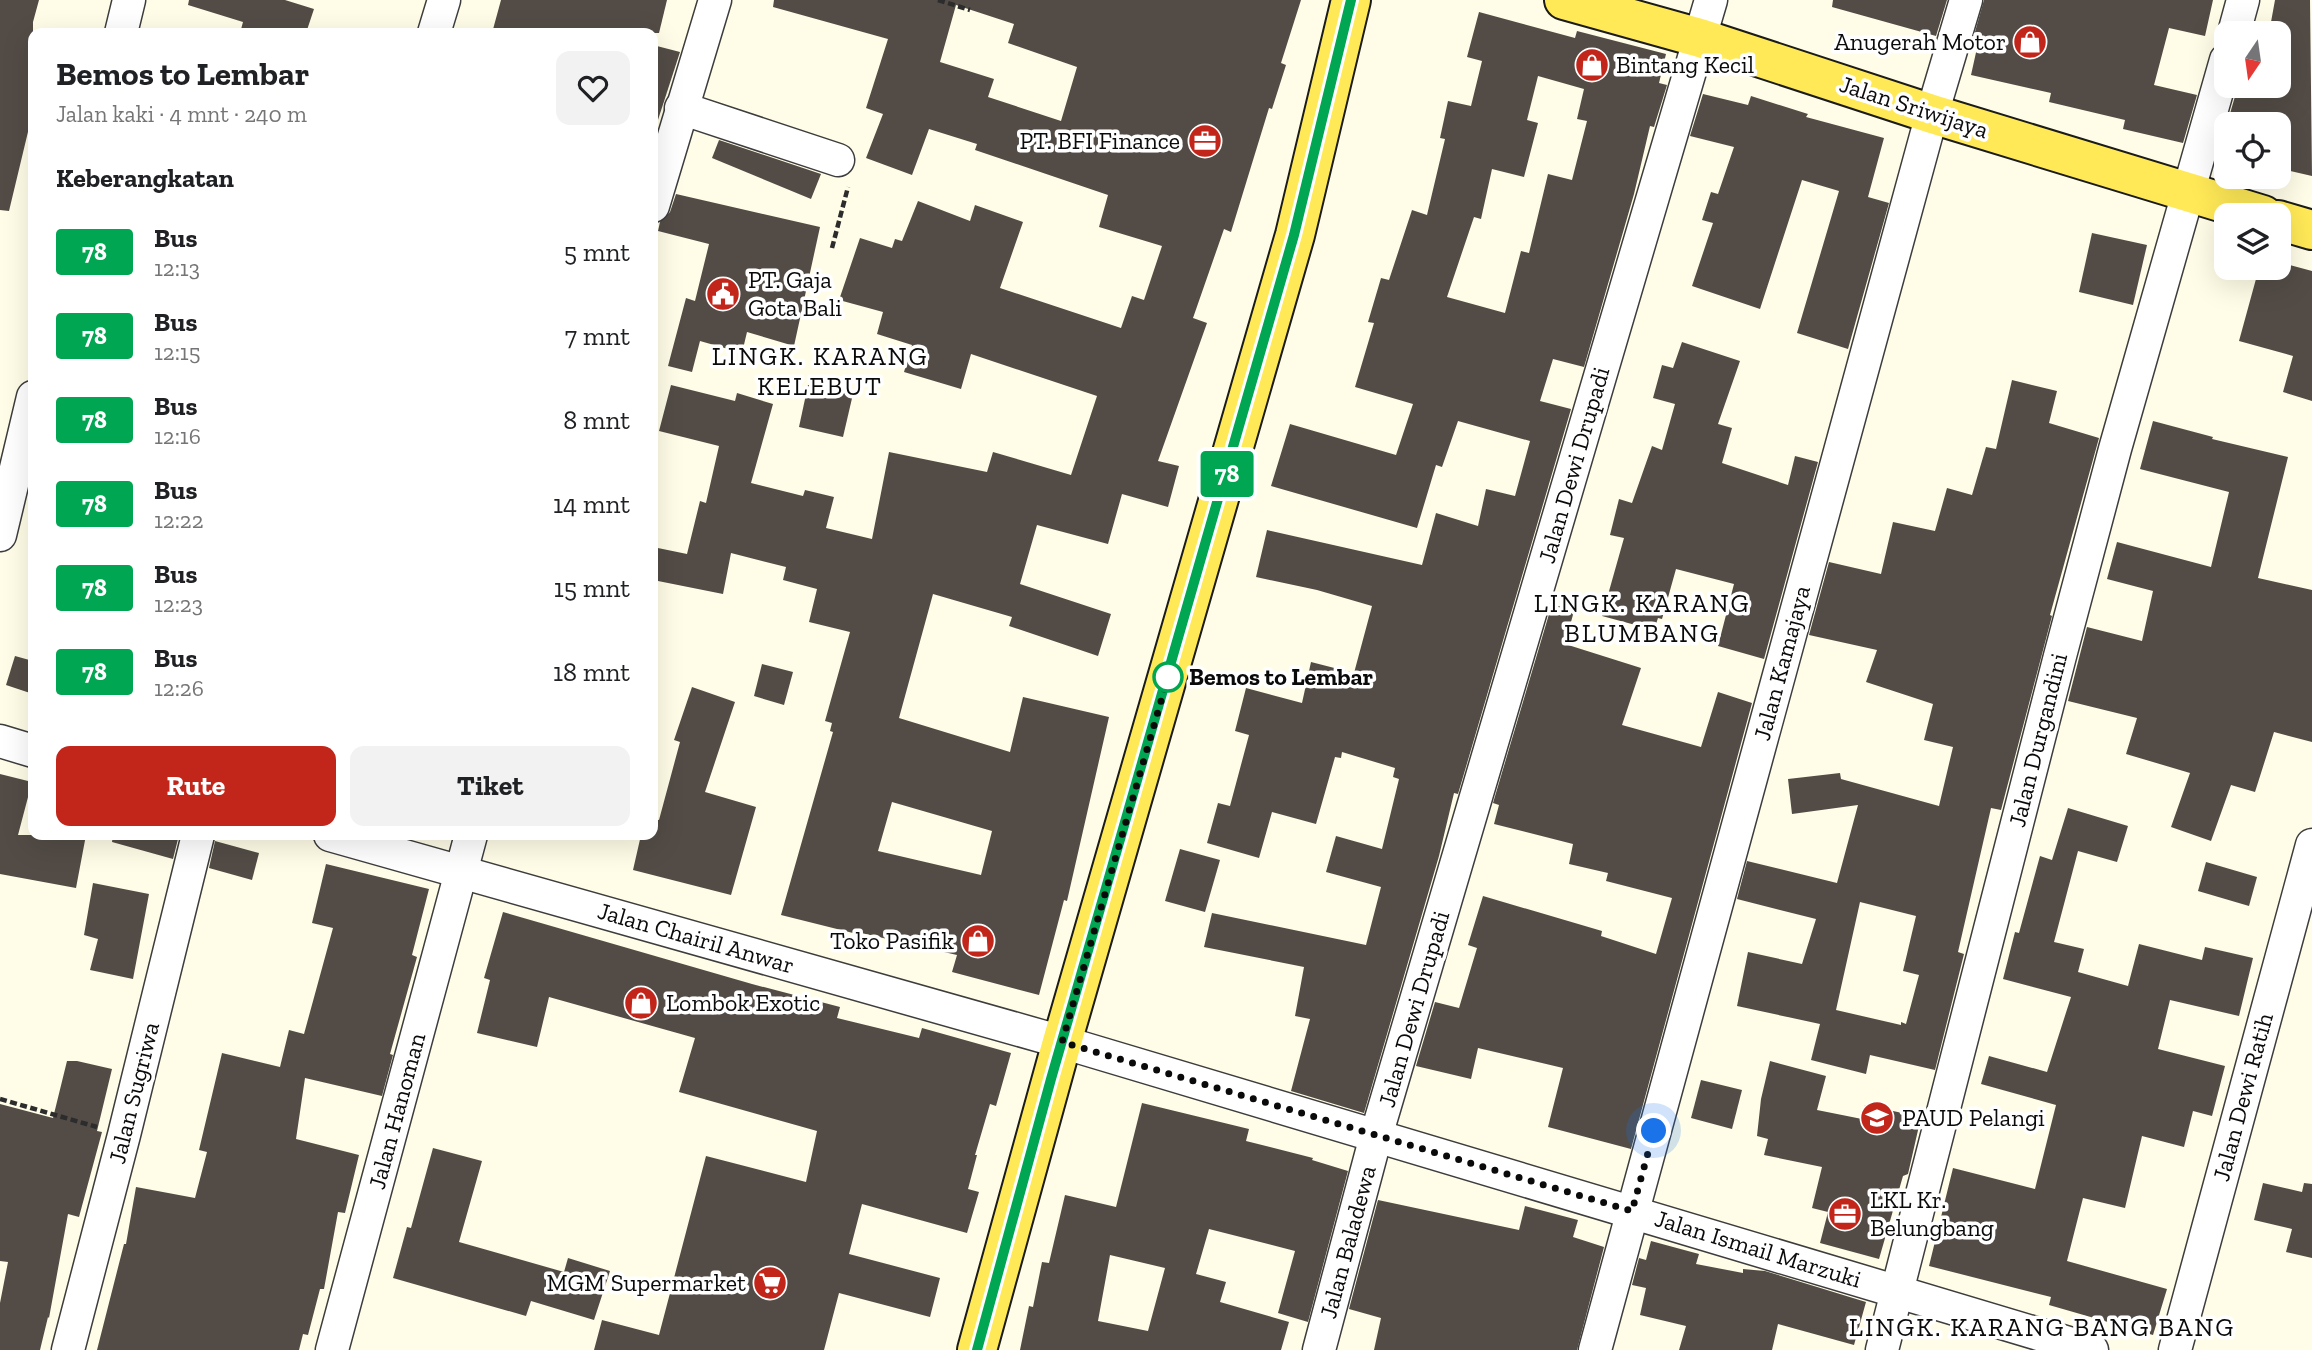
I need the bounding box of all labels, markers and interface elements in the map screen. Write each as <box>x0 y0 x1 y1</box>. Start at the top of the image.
north arrow <box>2214 21 2291 98</box>
map controls <box>2214 21 2291 280</box>
shop icon: Anugerah Motor <box>2011 23 2049 61</box>
place label: Anugerah Motor <box>1834 27 2006 56</box>
shop icon: Bintang Kecil <box>1573 46 1611 84</box>
place label: Bintang Kecil <box>1616 50 1754 79</box>
button: heart <box>556 51 630 125</box>
text: Bemos to Lembar <box>56 54 309 93</box>
street label: Jalan Sriwijaya <box>1836 69 1992 144</box>
text: Jalan kaki · 4 mnt · 240 m <box>56 100 307 128</box>
button: locate <box>2214 112 2291 189</box>
office icon: PT. BFI Finance <box>1186 122 1224 160</box>
place label: PT. BFI Finance <box>1019 126 1180 155</box>
text: Keberangkatan <box>56 162 234 194</box>
button: layers <box>2214 203 2291 280</box>
text: Bus <box>154 222 197 254</box>
text: 5 mnt <box>564 236 630 268</box>
text: 78 <box>82 237 107 266</box>
text: 12:13 <box>154 254 200 282</box>
place label: PT. Gaja Gota Bali <box>748 265 842 322</box>
public building icon: PT. Gaja Gota Bali <box>704 275 742 313</box>
text: Bus <box>154 306 197 338</box>
text: 7 mnt <box>565 320 630 352</box>
text: 78 <box>82 321 107 350</box>
text: 12:15 <box>154 338 200 366</box>
district label: LINGK. KARANG KELEBUT <box>712 340 928 402</box>
street label: Jalan Dewi Drupadi <box>1532 363 1615 566</box>
text: Bus <box>154 390 197 422</box>
text: 8 mnt <box>563 404 630 436</box>
text: 78 <box>82 405 107 434</box>
text: 12:16 <box>154 422 201 450</box>
line badge: 78 <box>1196 451 1258 497</box>
text: 78 <box>1215 459 1239 488</box>
text: Bus <box>154 474 197 506</box>
text: 14 mnt <box>553 488 630 520</box>
text: 78 <box>82 489 107 518</box>
text: 12:22 <box>154 506 204 534</box>
text: Bus <box>154 558 197 590</box>
text: 15 mnt <box>554 572 630 604</box>
text: 78 <box>82 573 107 602</box>
street label: Jalan Kamajaya <box>1747 582 1816 744</box>
district label: LINGK. KARANG BLUMBANG <box>1534 587 1750 649</box>
text: 12:23 <box>154 590 203 618</box>
text: Bus <box>154 642 197 674</box>
street label: Jalan Durgandini <box>2002 650 2073 830</box>
text: 18 mnt <box>553 656 630 688</box>
text: 78 <box>82 657 107 686</box>
marker: Bemos to Lembar <box>1153 662 1183 692</box>
place label: Bemos to Lembar <box>1189 662 1374 691</box>
text: 12:26 <box>154 674 204 702</box>
button: Rute <box>56 746 336 826</box>
button: Tiket <box>350 746 630 826</box>
street label: Jalan Chairil Anwar <box>595 896 798 979</box>
street label: Jalan Dewi Drupadi <box>1372 907 1455 1110</box>
shop icon: Toko Pasifik <box>959 922 997 960</box>
place label: Toko Pasifik <box>830 926 955 955</box>
shop icon: Lombok Exotic <box>622 984 660 1022</box>
place label: Lombok Exotic <box>666 988 820 1017</box>
street label: Jalan Dewi Ratih <box>2206 1009 2279 1184</box>
street label: Jalan Sugriwa <box>102 1019 165 1167</box>
street label: Jalan Hanoman <box>362 1029 431 1192</box>
school or university icon: PAUD Pelangi <box>1858 1099 1896 1137</box>
place label: PAUD Pelangi <box>1902 1103 2045 1132</box>
your location <box>1636 1113 1671 1148</box>
street label: Jalan Baladewa <box>1313 1162 1382 1322</box>
place label: LKL Kr. Belungbang <box>1870 1185 1994 1242</box>
office icon: LKL Kr. Belungbang <box>1826 1195 1864 1233</box>
street label: Jalan Ismail Marzuki <box>1651 1203 1865 1294</box>
supermarket icon: MGM Supermarket <box>751 1264 789 1302</box>
place label: MGM Supermarket <box>547 1268 746 1297</box>
district label: LINGK. KARANG BANG BANG <box>1849 1311 2235 1343</box>

